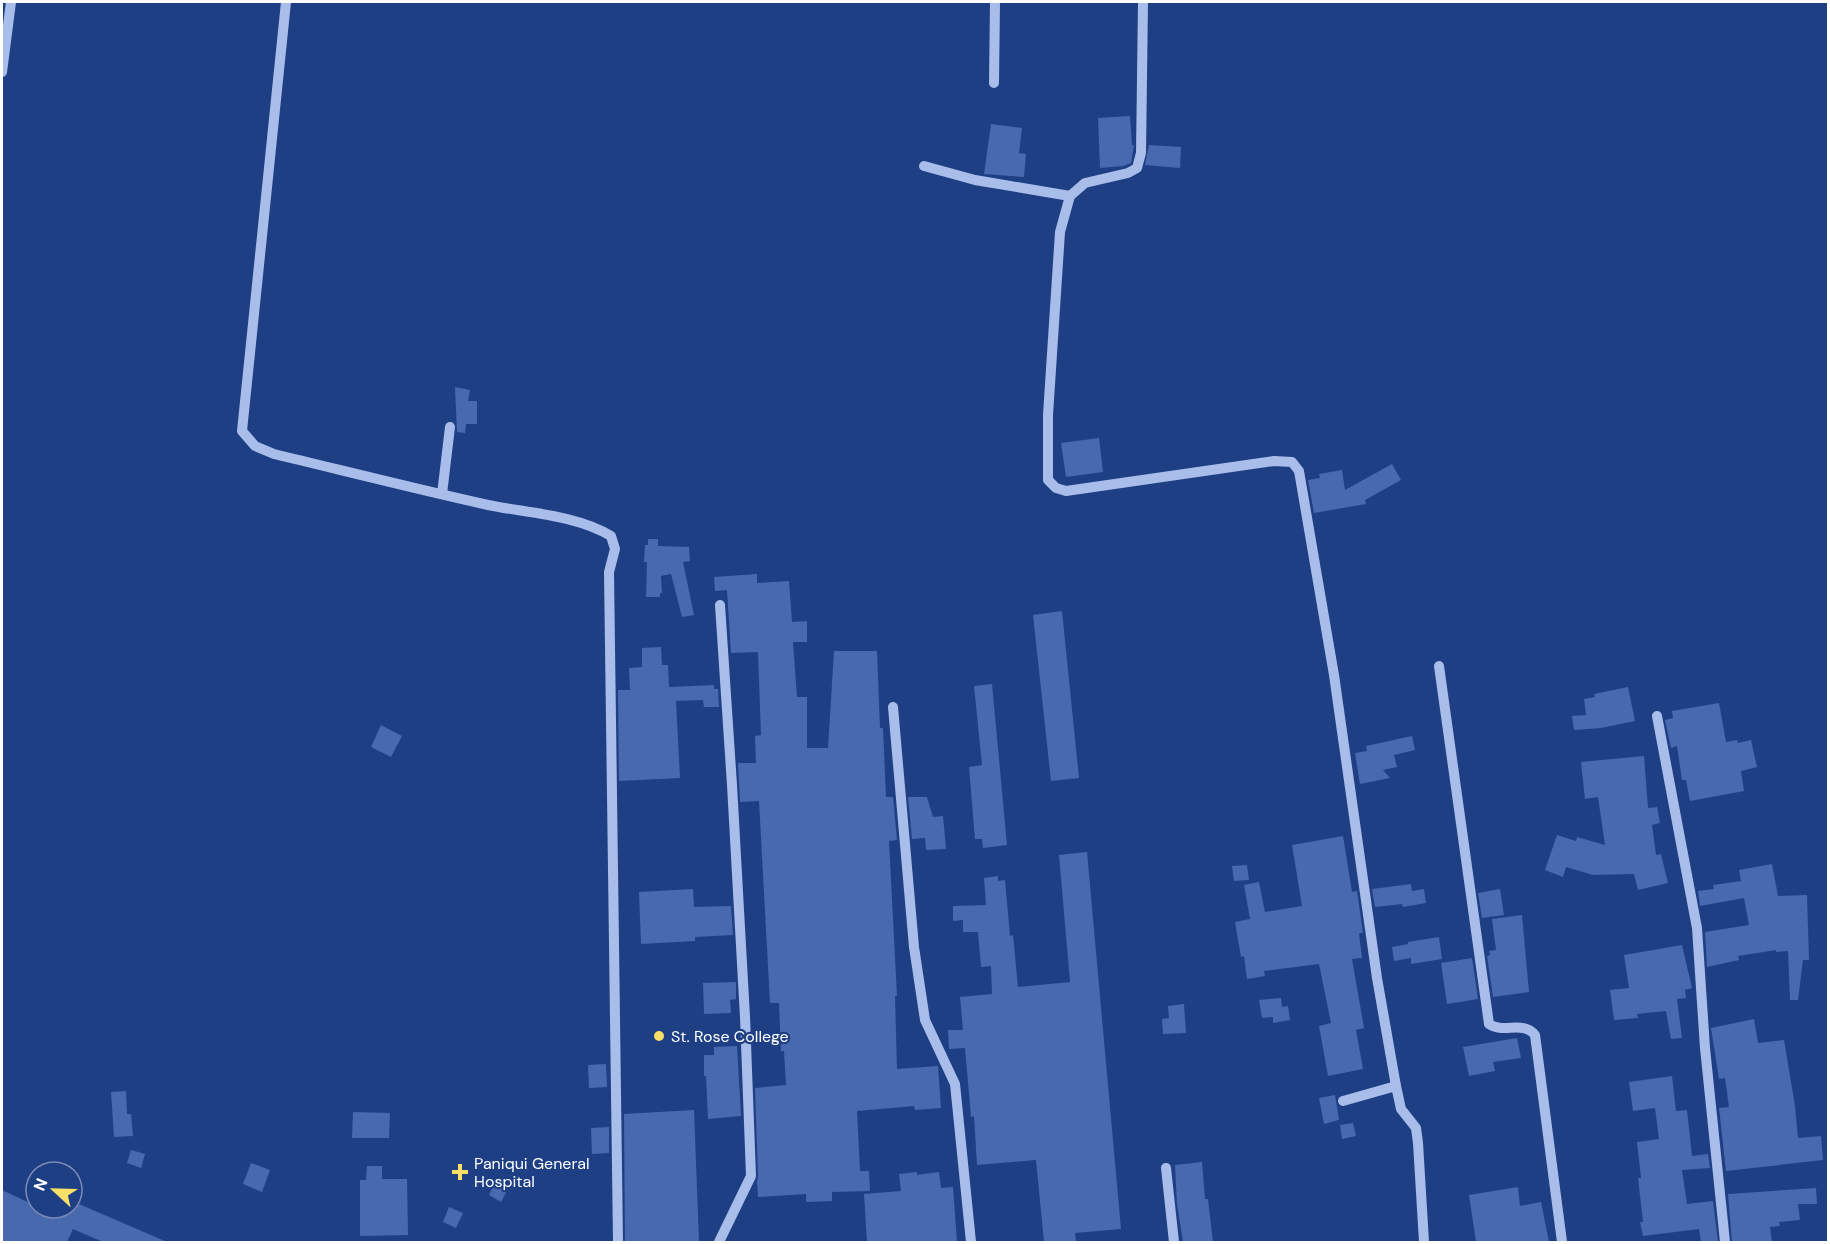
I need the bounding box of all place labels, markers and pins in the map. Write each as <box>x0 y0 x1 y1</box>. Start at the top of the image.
place label: St. Rose College <box>671 1026 789 1047</box>
marker: St. Rose College <box>652 1029 666 1043</box>
place label: Paniqui General Hospital <box>474 1153 590 1192</box>
marker: Paniqui General Hospital <box>451 1163 469 1181</box>

